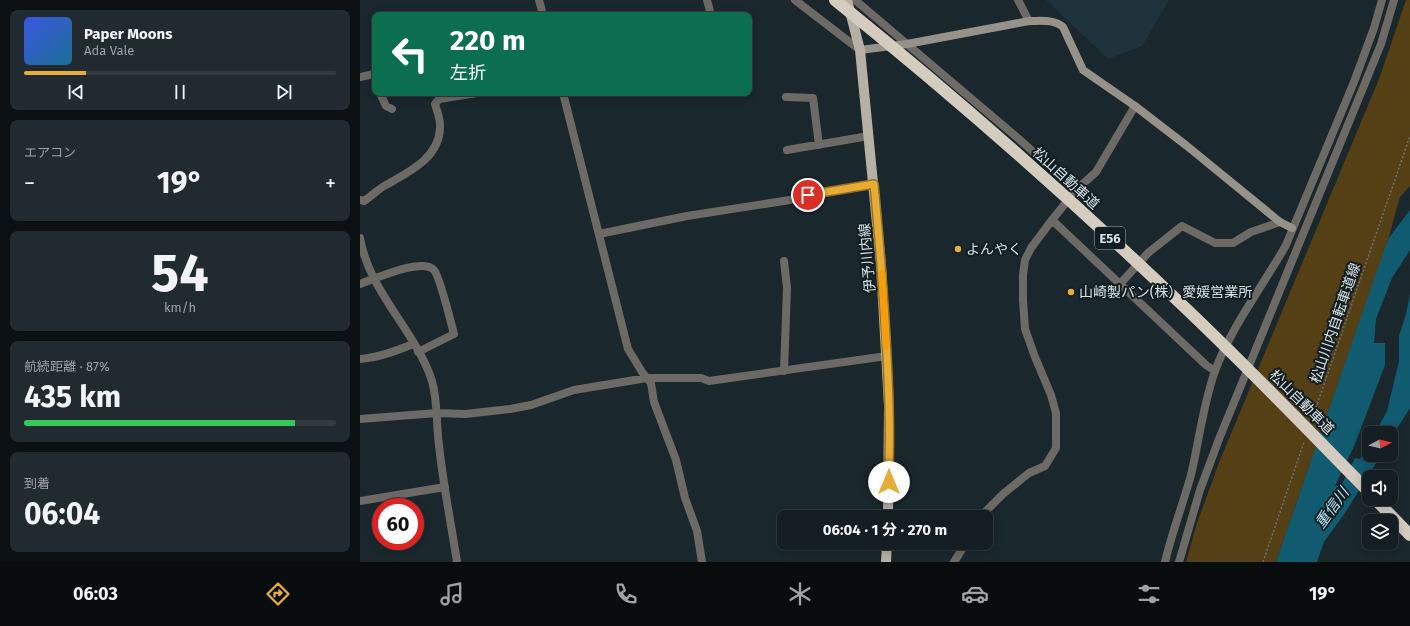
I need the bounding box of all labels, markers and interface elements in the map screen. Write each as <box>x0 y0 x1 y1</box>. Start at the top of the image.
text: 220 m <box>450 24 526 57</box>
text: Paper Moons <box>84 25 172 43</box>
icon: left <box>384 28 436 80</box>
text: Ada Vale <box>84 43 134 58</box>
text: 左折 <box>450 62 486 84</box>
icon: previous <box>65 81 87 103</box>
icon: pause <box>169 81 191 103</box>
icon: next <box>273 81 295 103</box>
street label: 松山自動車道 <box>1029 144 1103 213</box>
text: エアコン <box>24 145 76 160</box>
text: 19° <box>157 165 203 201</box>
text: − <box>24 170 35 197</box>
text: + <box>325 170 336 197</box>
pin <box>791 178 825 212</box>
icon: arrive <box>797 184 819 206</box>
street label: 伊予川内線 <box>856 222 879 294</box>
road number: E56 <box>1095 227 1125 249</box>
place label: よんやく <box>966 241 1022 258</box>
text: 54 <box>151 242 209 305</box>
marker: よんやく <box>953 244 963 254</box>
street label: 松山川内自転車道線 <box>1307 261 1364 385</box>
place label: 山崎製パン(株）愛媛営業所 <box>1079 284 1252 301</box>
marker: 山崎製パン(株）愛媛営業所 <box>1066 287 1076 297</box>
text: km/h <box>164 300 196 315</box>
text: 航続距離 · 87% <box>24 359 110 374</box>
street label: 松山自動車道 <box>1266 367 1337 438</box>
text: 435 km <box>24 379 121 415</box>
north arrow <box>1362 426 1398 462</box>
map controls <box>1362 426 1398 550</box>
position arrow <box>868 461 910 503</box>
button: sound <box>1362 470 1398 506</box>
text: 到着 <box>24 476 50 491</box>
water label: 重信川 <box>1311 483 1354 531</box>
text: 06:04 <box>24 496 100 532</box>
speed limit sign: 60 <box>372 498 424 550</box>
button: layers <box>1362 514 1398 550</box>
text: 06:04 · 1 分 · 270 m <box>823 521 947 539</box>
icon: directions <box>264 580 292 608</box>
icon: music <box>438 580 466 608</box>
icon: phone <box>612 580 640 608</box>
icon: climate <box>786 580 814 608</box>
icon: car <box>961 580 989 608</box>
icon: filters <box>1135 580 1163 608</box>
text: 06:03 <box>73 583 118 605</box>
text: 19° <box>1309 583 1337 605</box>

